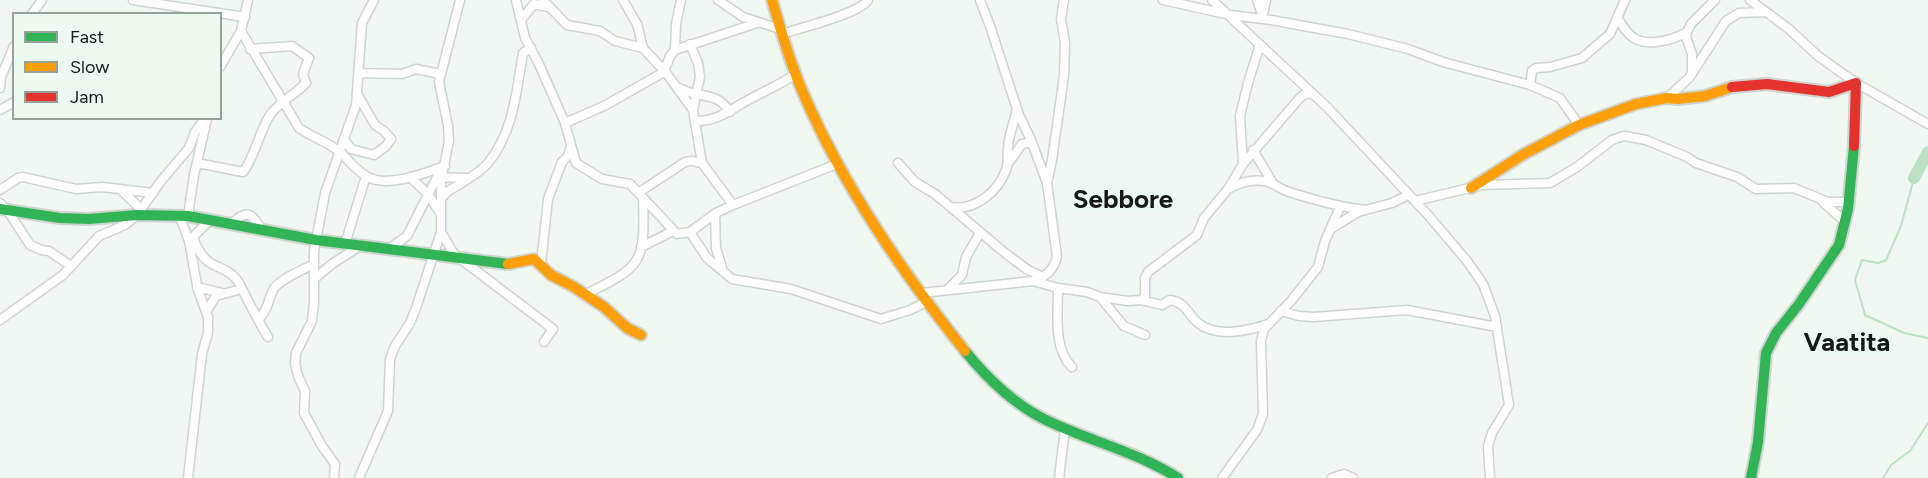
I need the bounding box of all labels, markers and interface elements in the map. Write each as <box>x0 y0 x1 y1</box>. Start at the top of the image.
legend <box>12 12 222 120</box>
text: Fast <box>70 26 104 48</box>
text: Slow <box>70 56 109 78</box>
text: Jam <box>70 86 104 108</box>
district label: Sebbore <box>1073 184 1173 216</box>
district label: Vaatita <box>1804 327 1890 359</box>

